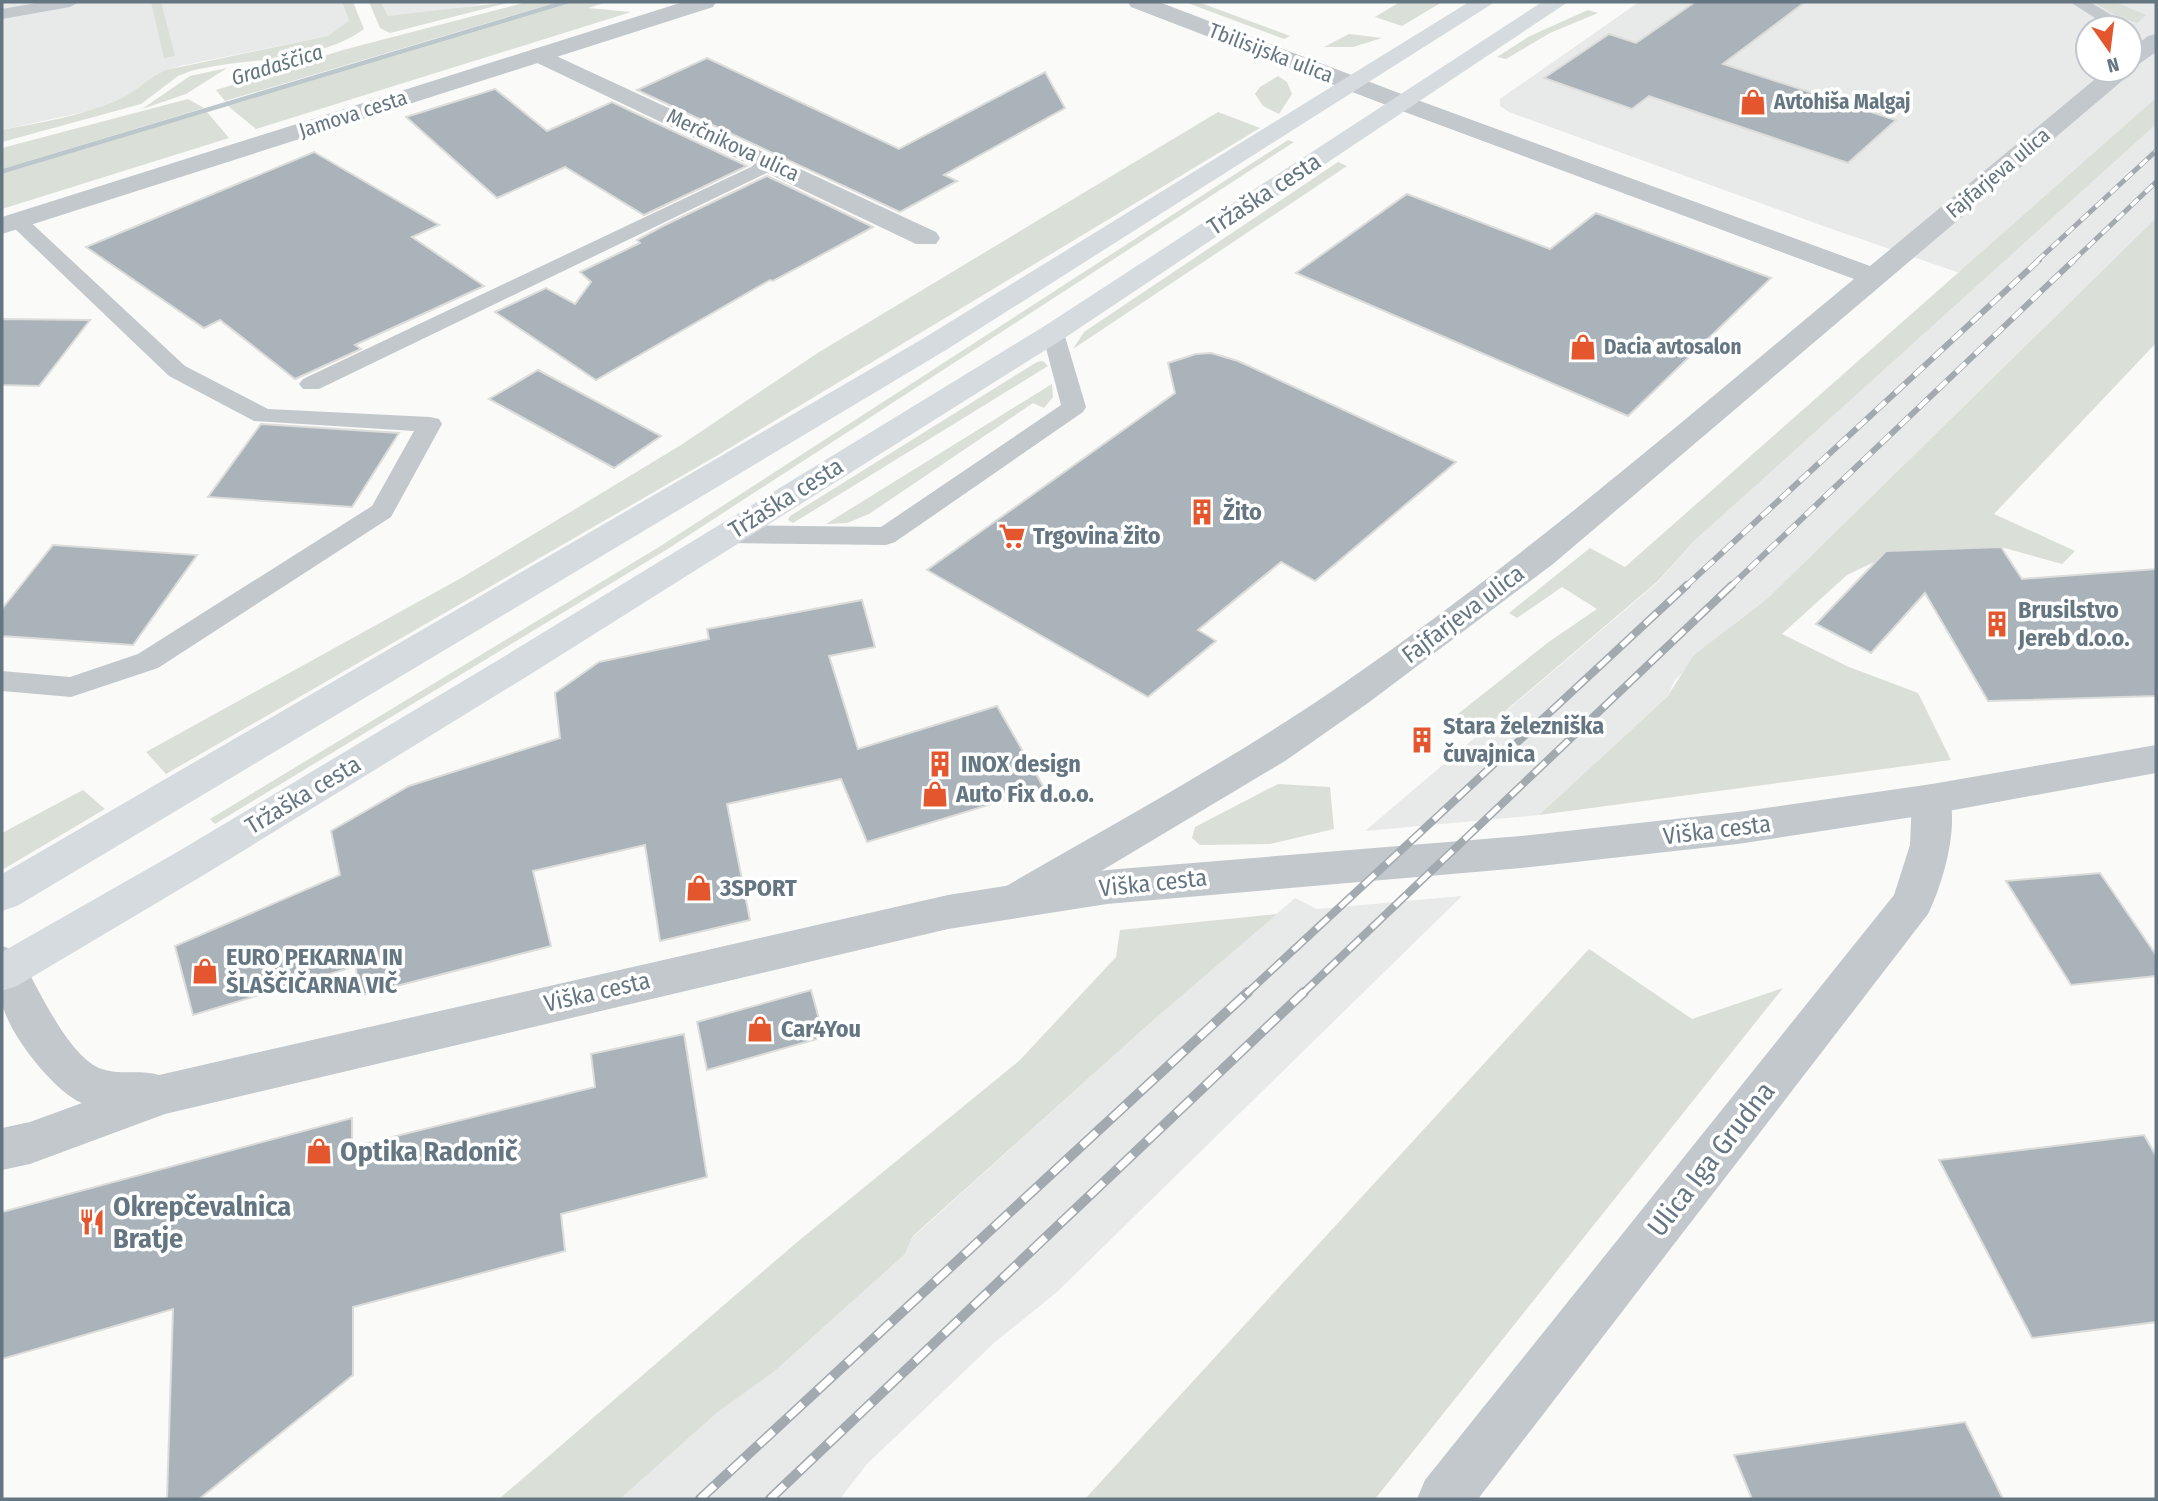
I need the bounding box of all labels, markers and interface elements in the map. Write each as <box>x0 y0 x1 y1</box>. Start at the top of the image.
north arrow <box>2074 14 2144 84</box>
street label: Tbilisijska ulica <box>1205 17 1337 89</box>
water label: Gradaščica <box>228 39 326 91</box>
text: N <box>2105 52 2121 78</box>
street label: Jamova cesta <box>296 84 410 144</box>
shop icon: Avtohiša Malgaj <box>1738 87 1768 117</box>
place label: Avtohiša Malgaj <box>1773 89 1911 115</box>
street label: Merčnikova ulica <box>663 103 803 187</box>
street label: Fajfarjeva ulica <box>1941 122 2055 224</box>
street label: Tržaška cesta <box>1202 147 1326 241</box>
shop icon: Dacia avtosalon <box>1568 332 1598 362</box>
place label: Dacia avtosalon <box>1604 334 1742 360</box>
street label: Tržaška cesta <box>724 452 848 544</box>
building icon: Žito <box>1187 497 1217 527</box>
place label: Žito <box>1223 497 1262 526</box>
supermarket icon: Trgovina žito <box>997 521 1027 551</box>
place label: Trgovina žito <box>1033 522 1161 550</box>
street label: Fajfarjeva ulica <box>1396 559 1530 669</box>
place label: Brusilstvo Jereb d.o.o. <box>2017 596 2130 652</box>
building icon: Brusilstvo Jereb d.o.o. <box>1982 609 2012 639</box>
place label: Stara železniška čuvajnica <box>1443 712 1604 768</box>
building icon: Stara železniška čuvajnica <box>1407 725 1437 755</box>
building icon: INOX design <box>925 749 955 779</box>
street label: Tržaška cesta <box>240 750 366 840</box>
place label: INOX design <box>961 750 1081 778</box>
shop icon: Auto Fix d.o.o. <box>920 779 950 809</box>
place label: Auto Fix d.o.o. <box>955 780 1094 808</box>
street label: Viška cesta <box>1662 810 1772 850</box>
street label: Viška cesta <box>1098 863 1208 903</box>
shop icon: 3SPORT <box>684 873 714 903</box>
place label: 3SPORT <box>719 874 797 902</box>
place label: EURO PEKARNA IN ŠLAŠČIČARNA VIČ <box>226 943 403 999</box>
shop icon: EURO PEKARNA IN ŠLAŠČIČARNA VIČ <box>190 956 220 986</box>
street label: Viška cesta <box>541 966 653 1018</box>
shop icon: Car4You <box>745 1014 775 1044</box>
place label: Car4You <box>781 1015 861 1043</box>
street label: Ulica Iga Grudna <box>1640 1075 1782 1243</box>
place label: Optika Radonič <box>340 1135 518 1168</box>
shop icon: Optika Radonič <box>304 1136 334 1166</box>
place label: Okrepčevalnica Bratje <box>113 1190 291 1255</box>
restaurant icon: Okrepčevalnica Bratje <box>77 1207 107 1237</box>

